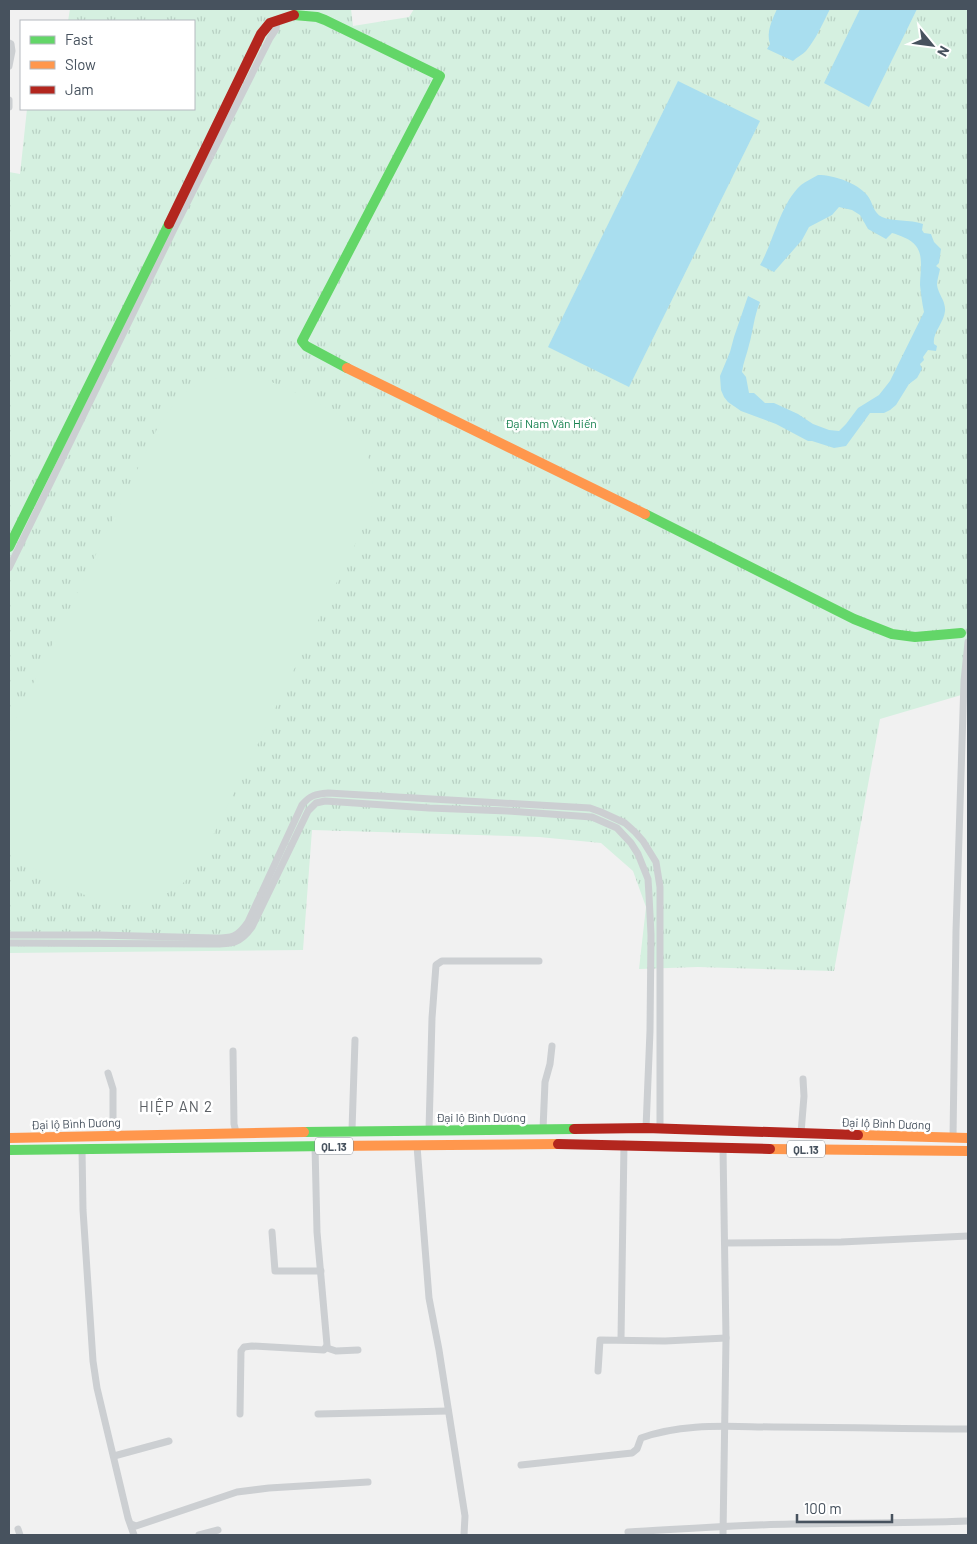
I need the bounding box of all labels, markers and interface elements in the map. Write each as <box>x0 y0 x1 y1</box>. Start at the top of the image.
legend <box>20 20 195 110</box>
north arrow <box>907 20 957 70</box>
text: Fast <box>65 30 93 48</box>
text: N <box>934 43 953 60</box>
text: Slow <box>65 55 96 73</box>
text: Jam <box>65 80 94 98</box>
park label: Đại Nam Văn Hiến <box>505 416 597 430</box>
district label: HIỆP AN 2 <box>139 1097 213 1115</box>
street label: Đại lộ Bình Dương <box>436 1110 526 1124</box>
street label: Đại lộ Bình Dương <box>31 1114 121 1132</box>
street label: Đại lộ Bình Dương <box>841 1114 931 1132</box>
road number: QL.13 <box>315 1138 353 1154</box>
road number: QL.13 <box>787 1140 825 1158</box>
scale bar <box>797 1492 892 1524</box>
text: 100 m <box>804 1499 842 1517</box>

